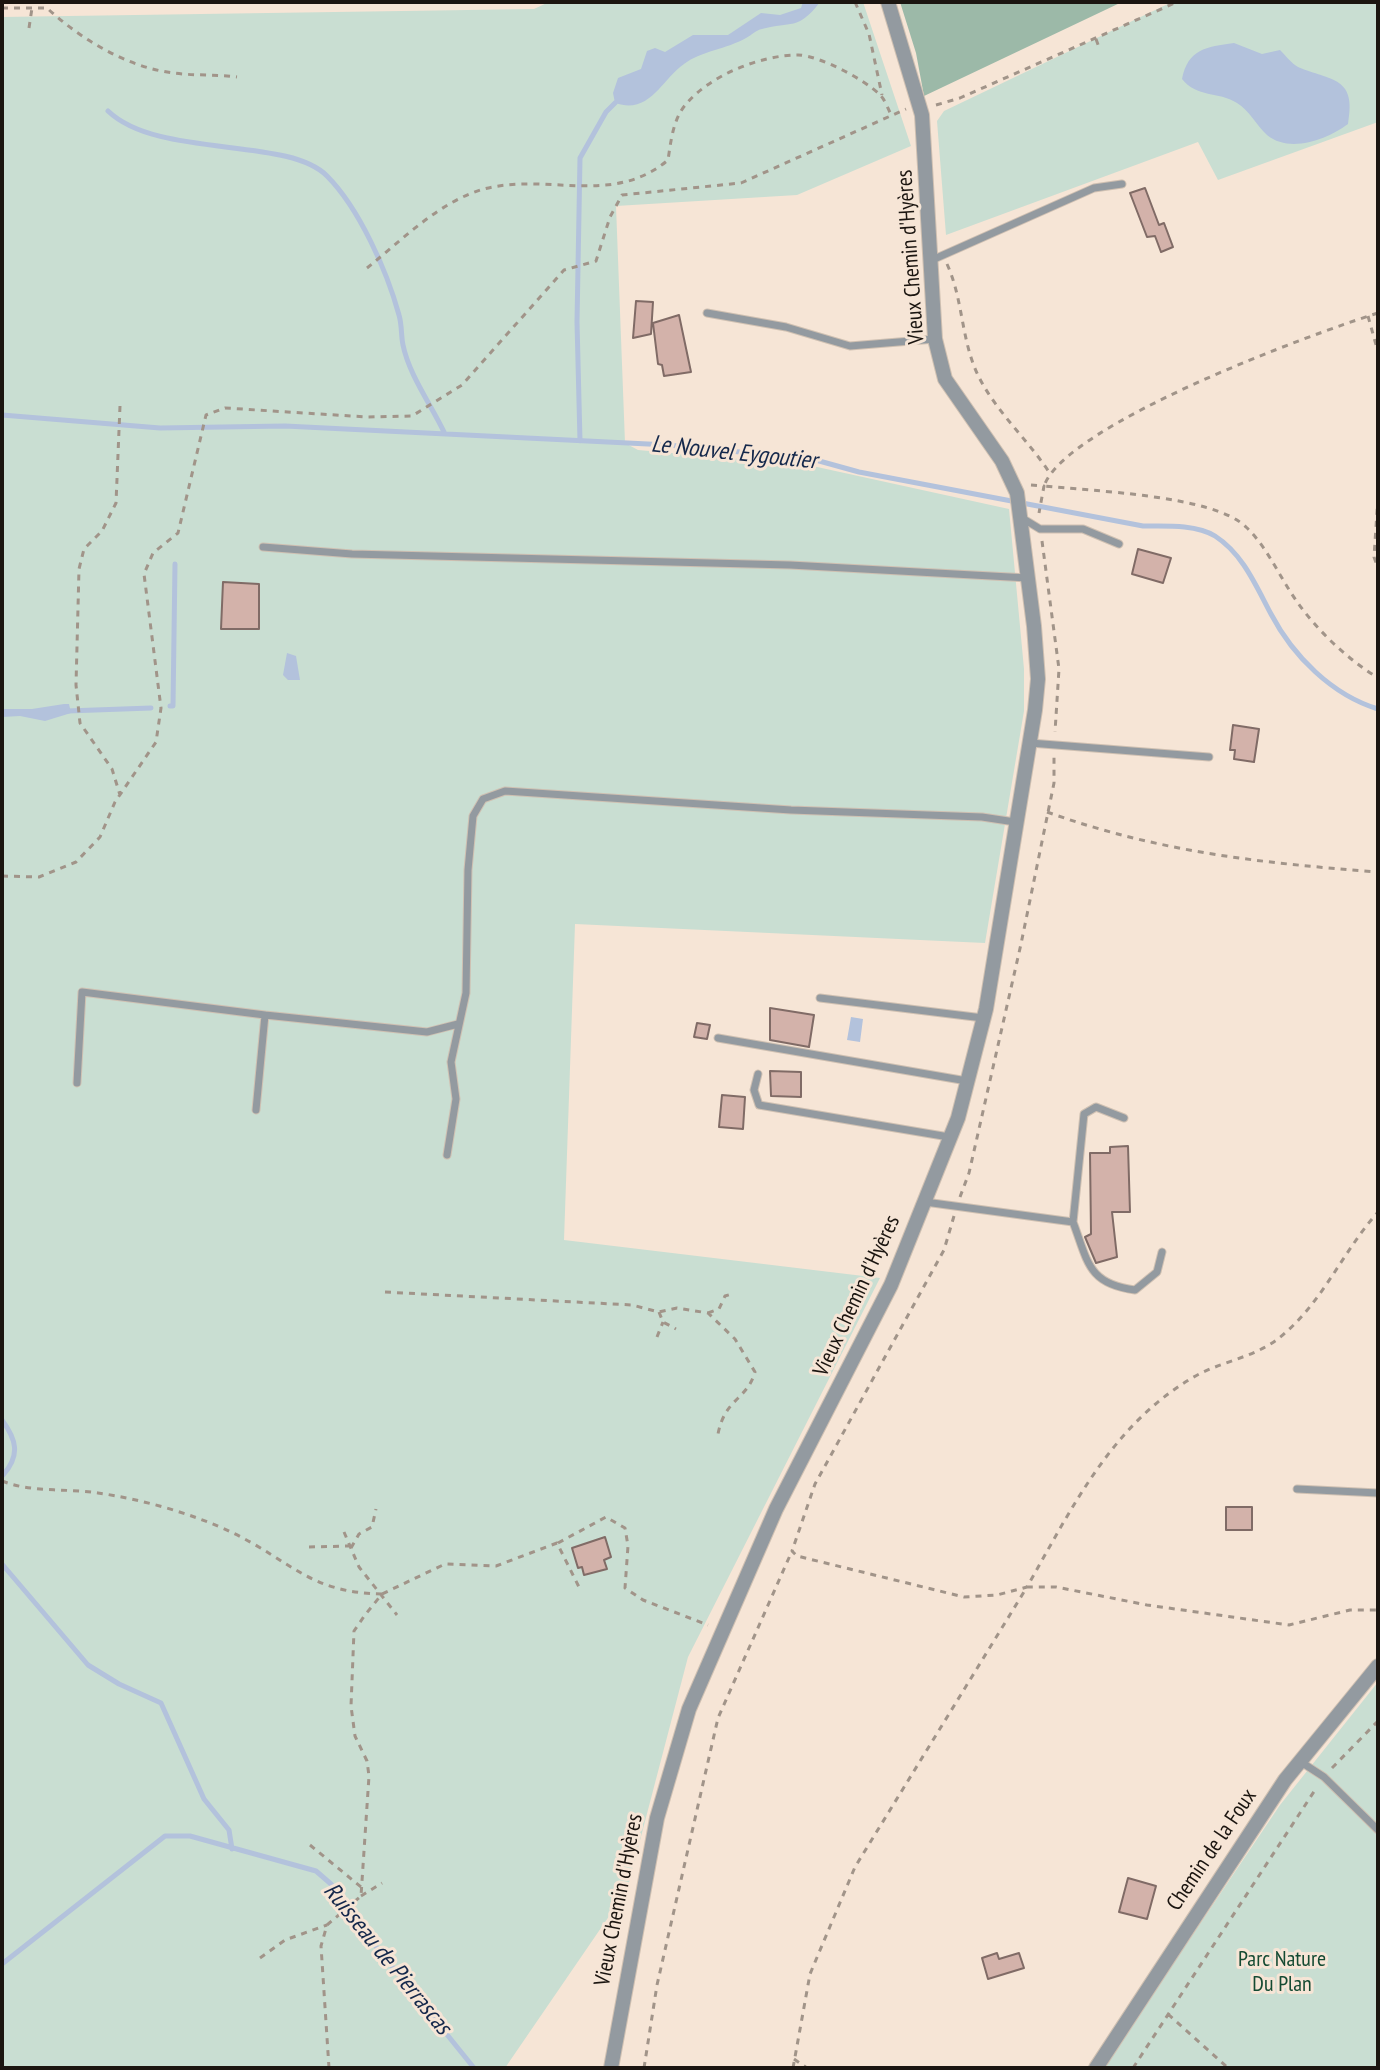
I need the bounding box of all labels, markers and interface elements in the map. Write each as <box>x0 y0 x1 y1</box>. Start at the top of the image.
street label: Vieux Chemin d'Hyères <box>892 169 930 345</box>
water label: Le Nouvel Eygoutier <box>650 430 818 476</box>
street label: Vieux Chemin d'Hyères <box>808 1211 906 1381</box>
street label: Chemin de la Foux <box>1162 1784 1262 1916</box>
street label: Vieux Chemin d'Hyères <box>589 1812 649 1988</box>
water label: Ruisseau de Pierrascas <box>317 1877 457 2041</box>
park label: Parc Nature Du Plan <box>1238 1947 1326 1998</box>

